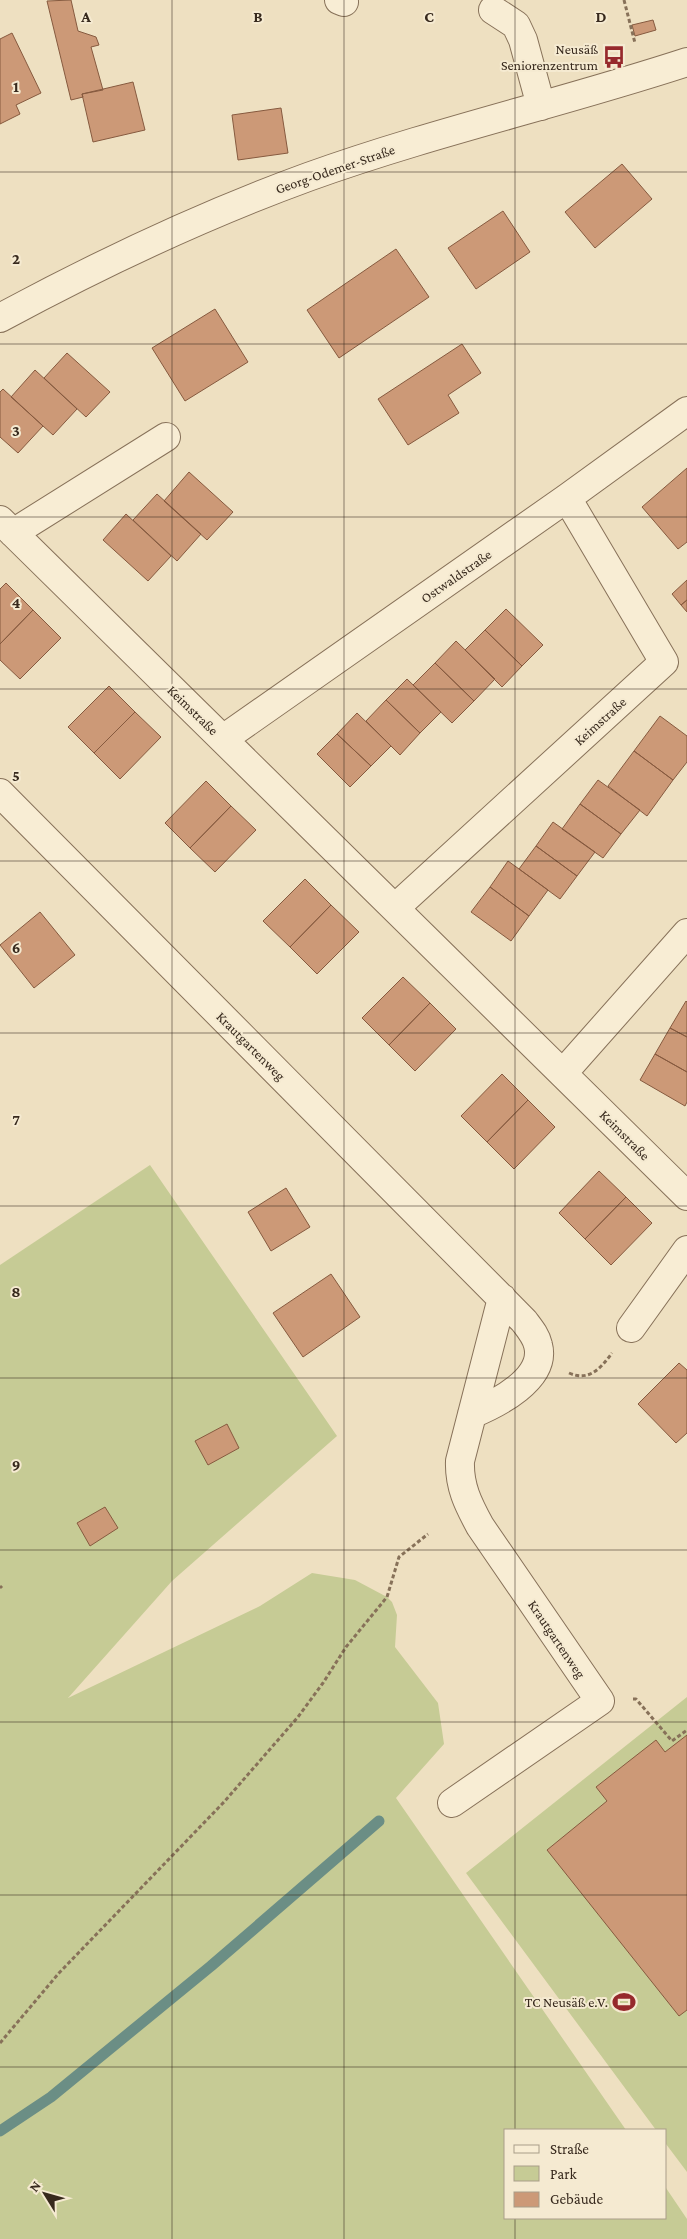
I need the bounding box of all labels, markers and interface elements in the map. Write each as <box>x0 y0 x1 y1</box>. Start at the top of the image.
text: A <box>80 8 91 25</box>
text: B <box>253 8 263 25</box>
text: C <box>424 8 434 25</box>
text: D <box>595 8 607 25</box>
place label: Neusäß Seniorenzentrum <box>501 41 598 73</box>
bus stop icon: Neusäß Seniorenzentrum <box>601 44 627 70</box>
text: 1 <box>13 78 19 95</box>
street label: Georg-Odemer-Straße <box>273 141 397 197</box>
text: 2 <box>12 250 20 267</box>
text: 3 <box>12 422 20 439</box>
street label: Ostwaldstraße <box>418 546 494 606</box>
text: 4 <box>12 594 21 611</box>
street label: Keimstraße <box>164 682 222 738</box>
street label: Keimstraße <box>571 694 629 748</box>
text: 5 <box>12 767 20 784</box>
text: 6 <box>12 939 20 956</box>
street label: Krautgartenweg <box>213 1008 289 1084</box>
street label: Keimstraße <box>597 1107 653 1163</box>
text: 7 <box>12 1111 20 1128</box>
text: 8 <box>11 1283 21 1300</box>
text: 9 <box>12 1456 20 1473</box>
street label: Krautgartenweg <box>525 1597 589 1681</box>
sports icon: TC Neusäß e.V. <box>611 1989 637 2015</box>
place label: TC Neusäß e.V. <box>525 1994 608 2010</box>
legend <box>504 2129 667 2219</box>
text: Straße <box>550 2141 589 2157</box>
text: Park <box>550 2166 577 2182</box>
north arrow <box>20 2169 70 2219</box>
text: N <box>25 2177 44 2195</box>
text: Gebäude <box>550 2191 604 2207</box>

